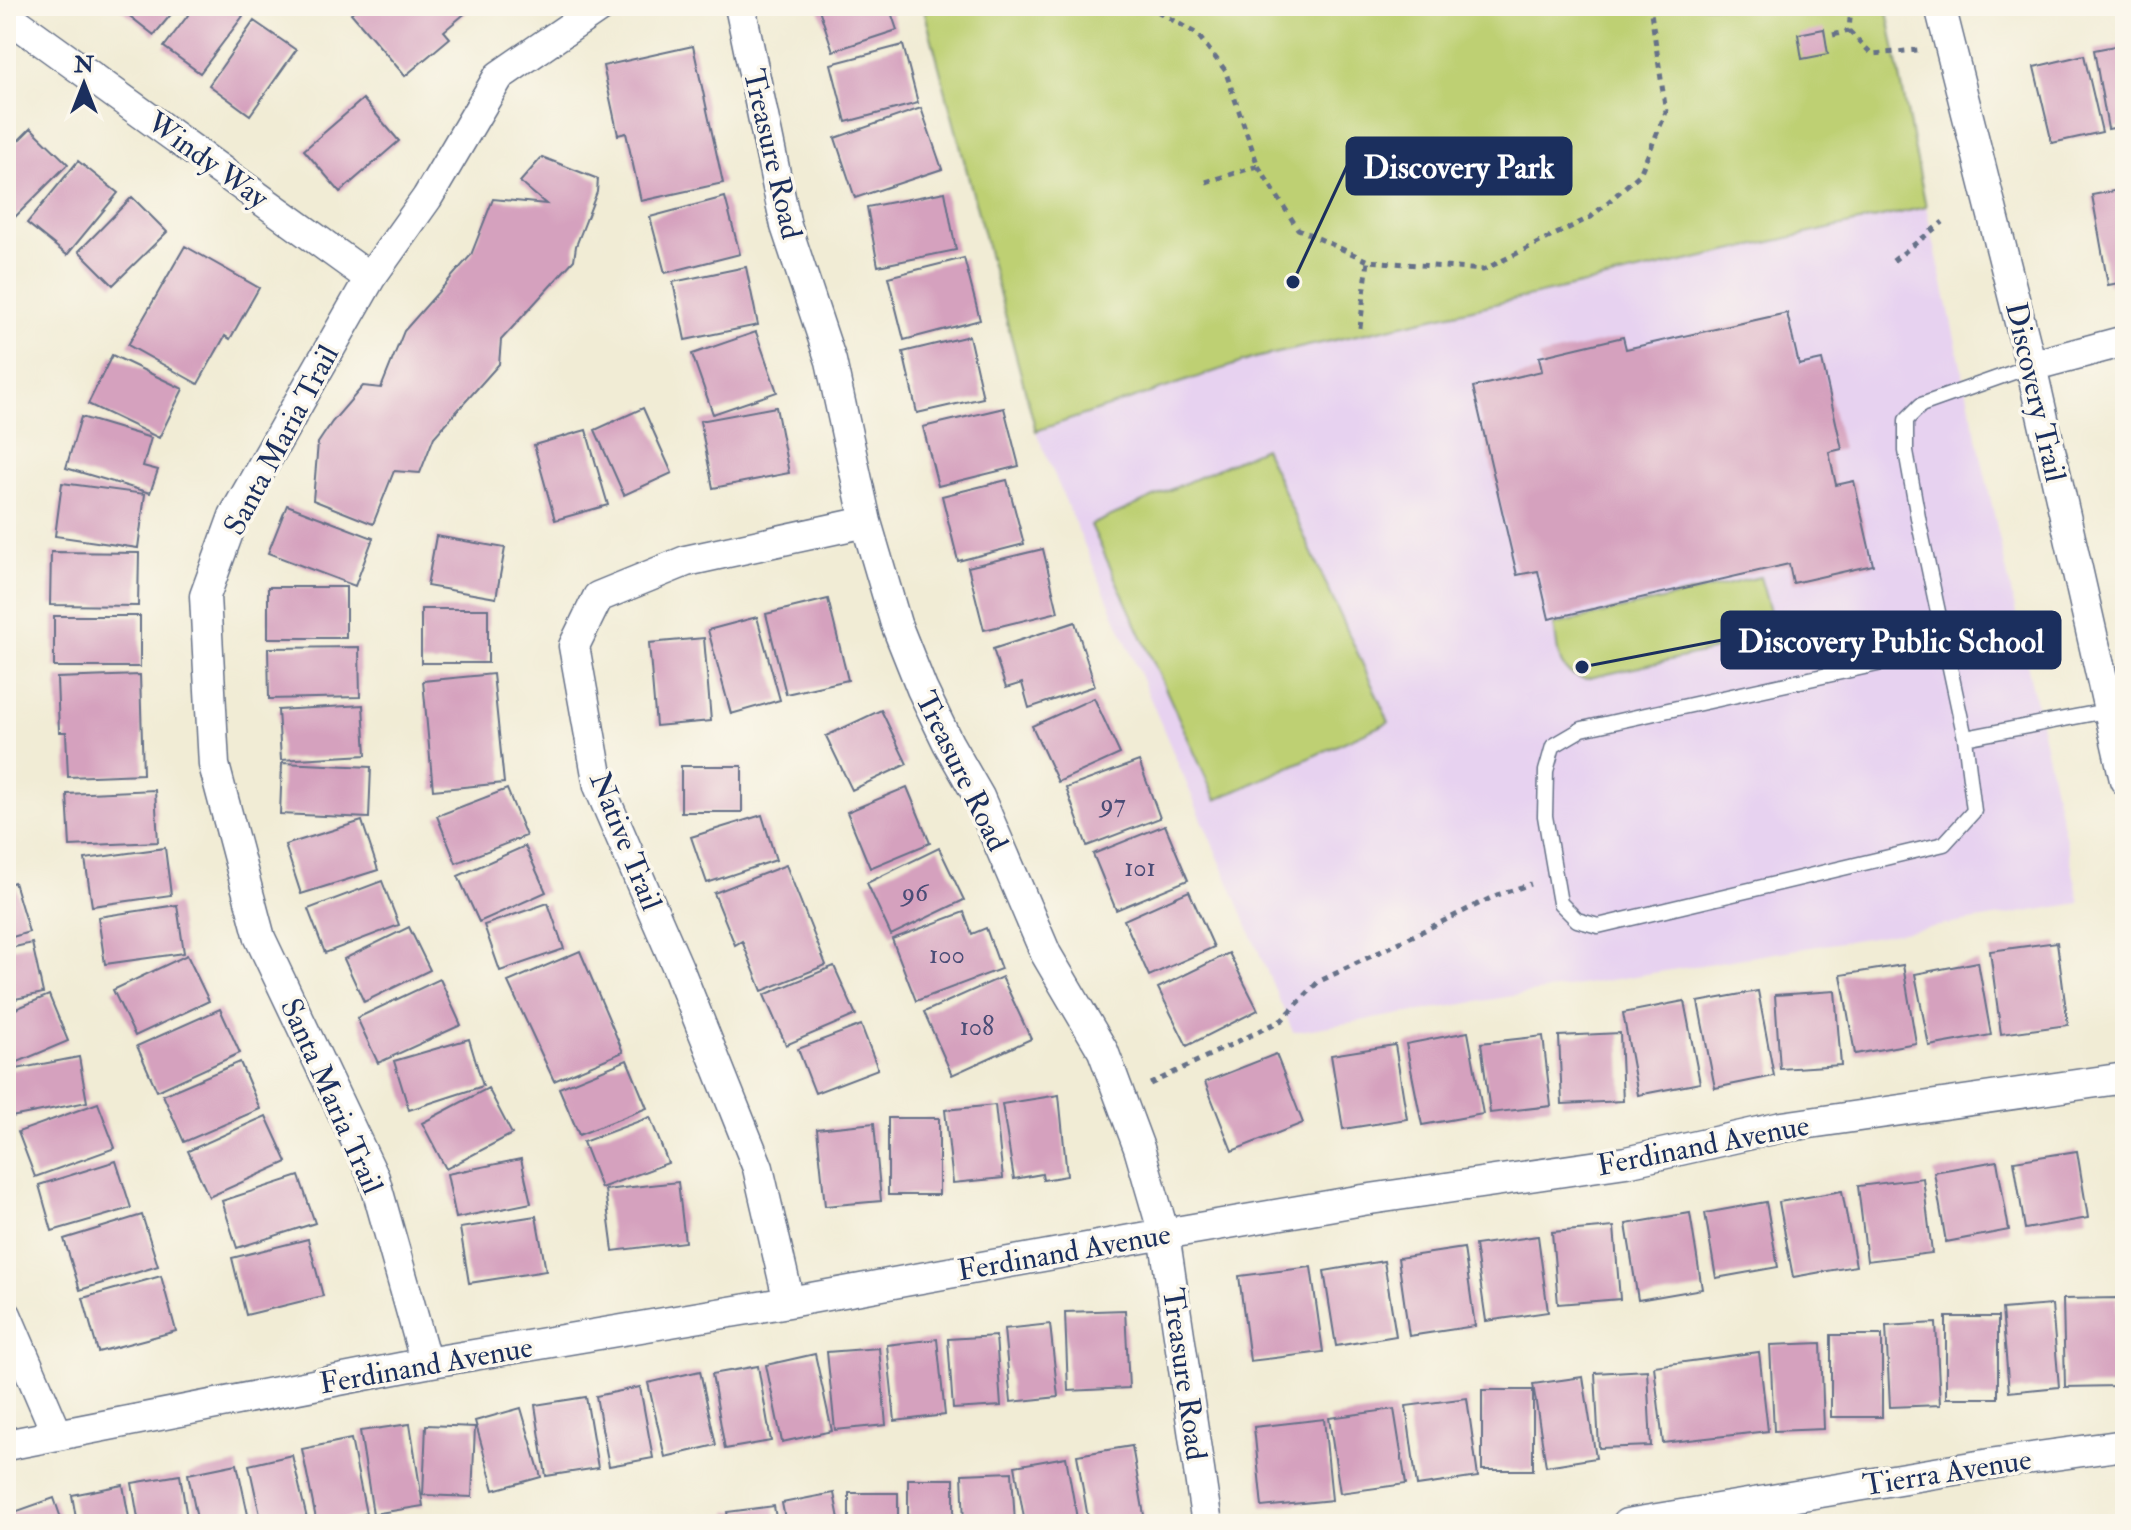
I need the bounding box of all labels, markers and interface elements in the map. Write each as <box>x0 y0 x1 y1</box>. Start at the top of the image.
north arrow <box>44 44 124 124</box>
text: N <box>73 51 94 79</box>
street label: Treasure Road <box>735 65 810 243</box>
street label: Windy Way <box>139 103 276 217</box>
callout: Discovery Park <box>1347 138 1571 194</box>
text: Discovery Park <box>1363 148 1555 188</box>
street label: Discovery Trail <box>1997 299 2074 486</box>
street label: Santa Maria Trail <box>216 339 347 542</box>
callout: Discovery Public School <box>1722 612 2060 668</box>
text: Discovery Public School <box>1738 622 2045 662</box>
street label: Treasure Road <box>907 685 1016 857</box>
street label: Native Trail <box>581 767 670 916</box>
house number: 97 <box>1098 788 1126 820</box>
house number: 101 <box>1124 852 1156 884</box>
house number: 96 <box>900 877 930 909</box>
house number: 100 <box>929 939 965 971</box>
street label: Santa Maria Trail <box>272 993 391 1200</box>
house number: 108 <box>960 1011 994 1043</box>
street label: Ferdinand Avenue <box>1594 1107 1812 1184</box>
street label: Ferdinand Avenue <box>955 1216 1173 1289</box>
street label: Treasure Road <box>1154 1286 1215 1463</box>
street label: Ferdinand Avenue <box>317 1329 535 1402</box>
street label: Tierra Avenue <box>1860 1441 2034 1504</box>

